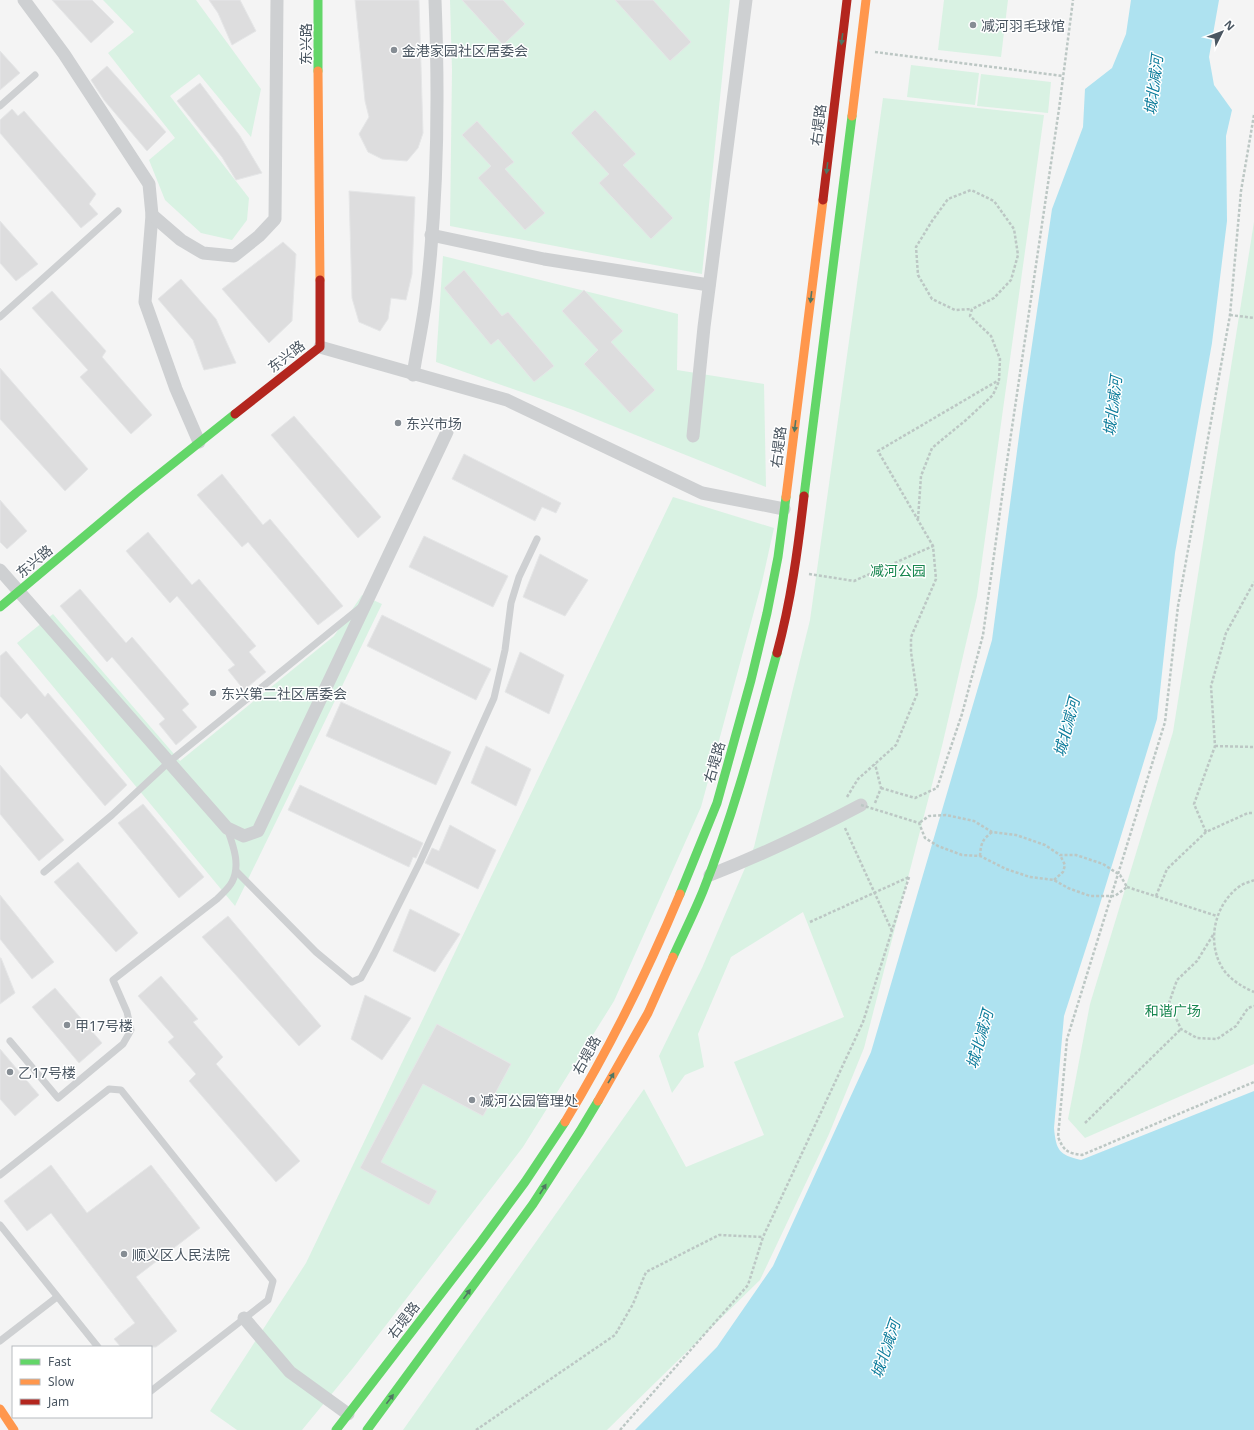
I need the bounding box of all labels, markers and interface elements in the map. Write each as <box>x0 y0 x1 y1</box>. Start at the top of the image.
north arrow <box>1202 12 1242 52</box>
place label: 减河羽毛球馆 <box>981 16 1065 35</box>
text: N <box>1221 17 1238 33</box>
marker: 减河羽毛球馆 <box>968 20 978 30</box>
street label: 东兴路 <box>296 23 315 65</box>
one-way arrow <box>839 33 845 45</box>
place label: 金港家园社区居委会 <box>402 41 528 60</box>
marker: 金港家园社区居委会 <box>389 45 399 55</box>
water label: 城北减河 <box>1139 51 1167 116</box>
street label: 右堤路 <box>806 103 830 147</box>
one-way arrow <box>823 162 830 174</box>
one-way arrow <box>808 291 814 303</box>
street label: 东兴路 <box>264 336 308 376</box>
water label: 城北减河 <box>1098 372 1126 437</box>
place label: 东兴市场 <box>406 414 462 433</box>
marker: 东兴市场 <box>393 418 403 428</box>
one-way arrow <box>792 420 798 432</box>
street label: 右堤路 <box>766 425 790 469</box>
street label: 东兴路 <box>12 540 56 582</box>
park label: 减河公园 <box>870 561 926 580</box>
place label: 东兴第二社区居委会 <box>221 684 347 703</box>
marker: 东兴第二社区居委会 <box>208 688 218 698</box>
water label: 城北减河 <box>1049 693 1084 759</box>
street label: 右堤路 <box>699 739 729 785</box>
park label: 和谐广场 <box>1145 1001 1201 1020</box>
water label: 城北减河 <box>961 1005 998 1071</box>
place label: 甲17号楼 <box>75 1016 133 1035</box>
marker: 甲17号楼 <box>62 1020 72 1030</box>
street label: 右堤路 <box>568 1032 604 1078</box>
place label: 乙17号楼 <box>18 1063 76 1082</box>
marker: 乙17号楼 <box>5 1067 15 1077</box>
one-way arrow <box>608 1072 615 1084</box>
place label: 减河公园管理处 <box>480 1091 578 1110</box>
marker: 减河公园管理处 <box>467 1095 477 1105</box>
one-way arrow <box>539 1183 547 1194</box>
place label: 顺义区人民法院 <box>132 1245 230 1264</box>
marker: 顺义区人民法院 <box>119 1249 129 1259</box>
one-way arrow <box>463 1289 471 1299</box>
street label: 右堤路 <box>383 1298 423 1342</box>
water label: 城北减河 <box>866 1315 905 1381</box>
legend <box>12 1346 152 1418</box>
text: Fast <box>48 1353 72 1370</box>
text: Slow <box>48 1373 75 1390</box>
text: Jam <box>47 1393 69 1410</box>
one-way arrow <box>386 1393 394 1404</box>

